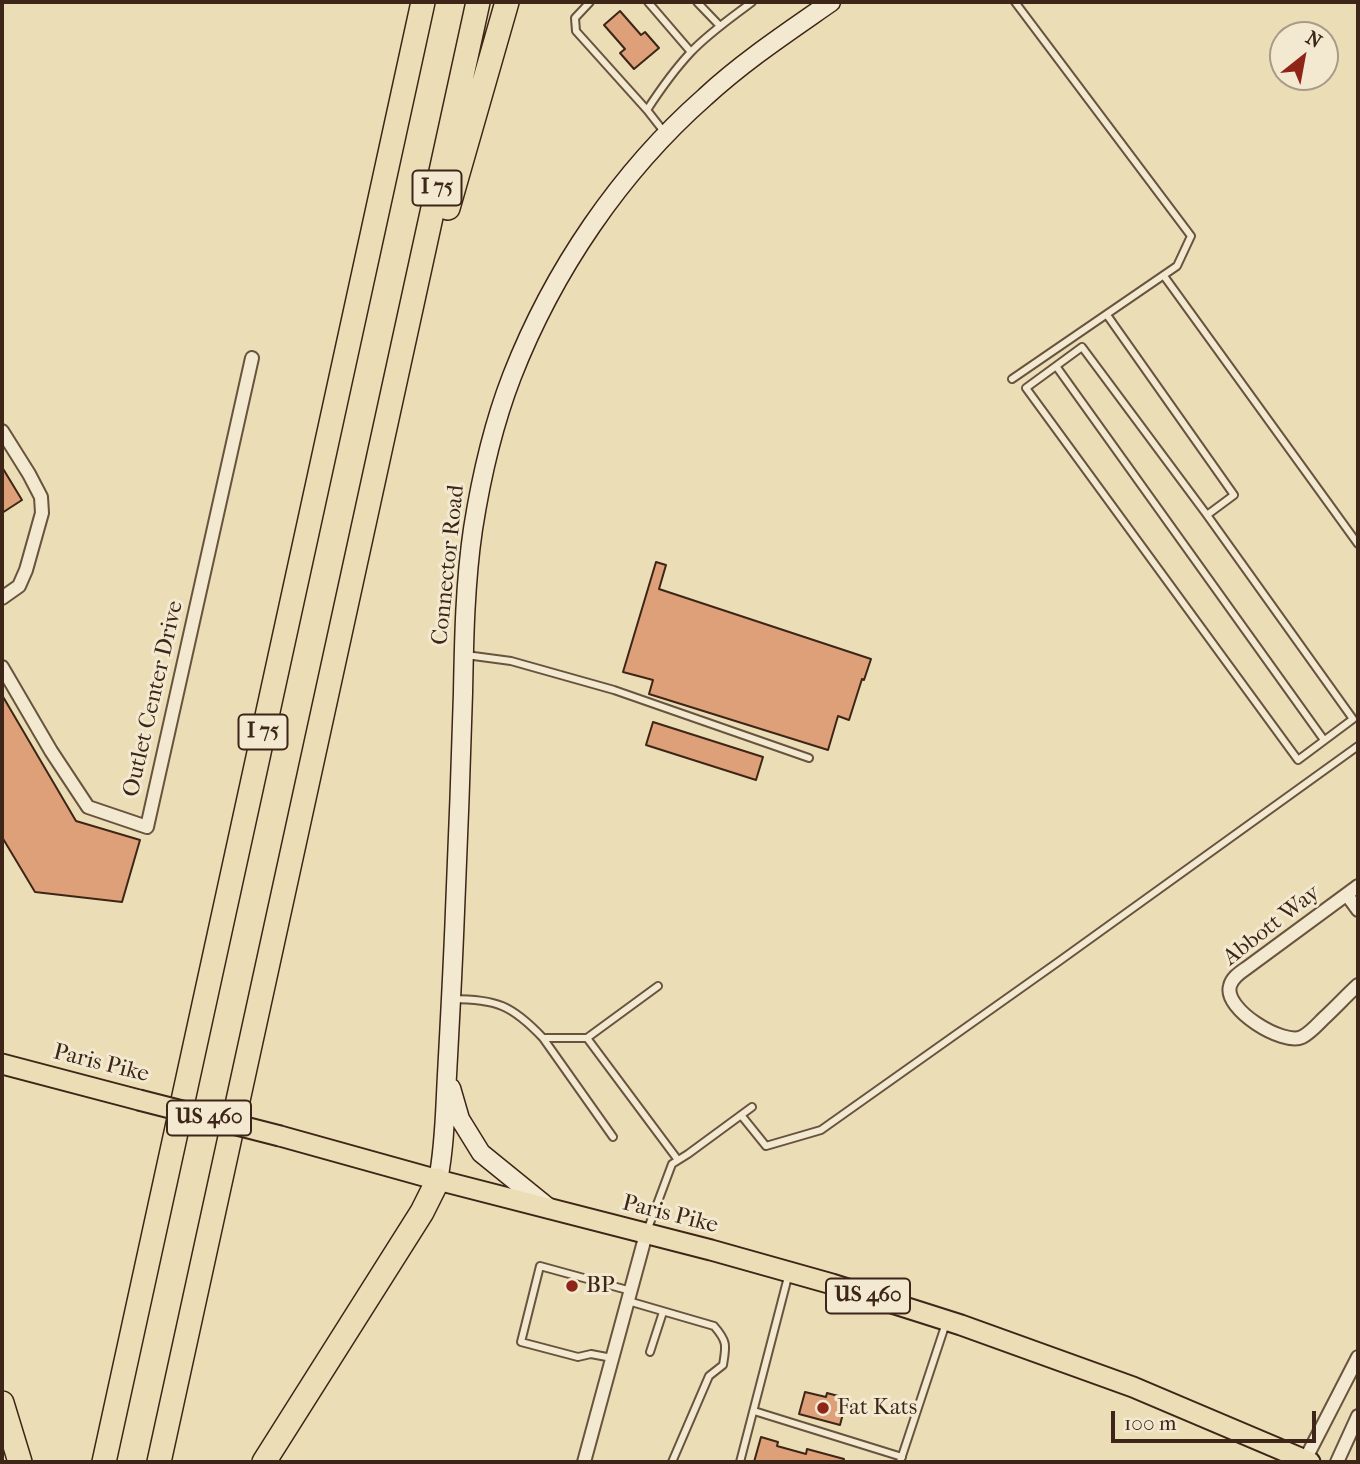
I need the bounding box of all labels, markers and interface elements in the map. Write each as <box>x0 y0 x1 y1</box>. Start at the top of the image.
north arrow <box>1269 21 1339 91</box>
text: N <box>1302 27 1326 53</box>
road number: I 75 <box>412 170 462 206</box>
street label: Connector Road <box>427 484 471 646</box>
street label: Outlet Center Drive <box>118 598 190 800</box>
road number: I 75 <box>238 714 288 750</box>
street label: Abbott Way <box>1218 880 1326 972</box>
street label: Paris Pike <box>50 1039 152 1089</box>
road number: US 460 <box>167 1100 251 1136</box>
street label: Paris Pike <box>619 1190 721 1240</box>
place label: BP <box>586 1272 615 1300</box>
marker: BP <box>564 1278 580 1294</box>
road number: US 460 <box>826 1278 910 1314</box>
place label: Fat Kats <box>837 1394 917 1422</box>
scale bar <box>1115 1398 1320 1442</box>
marker: Fat Kats <box>815 1400 831 1416</box>
text: 100 m <box>1124 1411 1177 1435</box>

